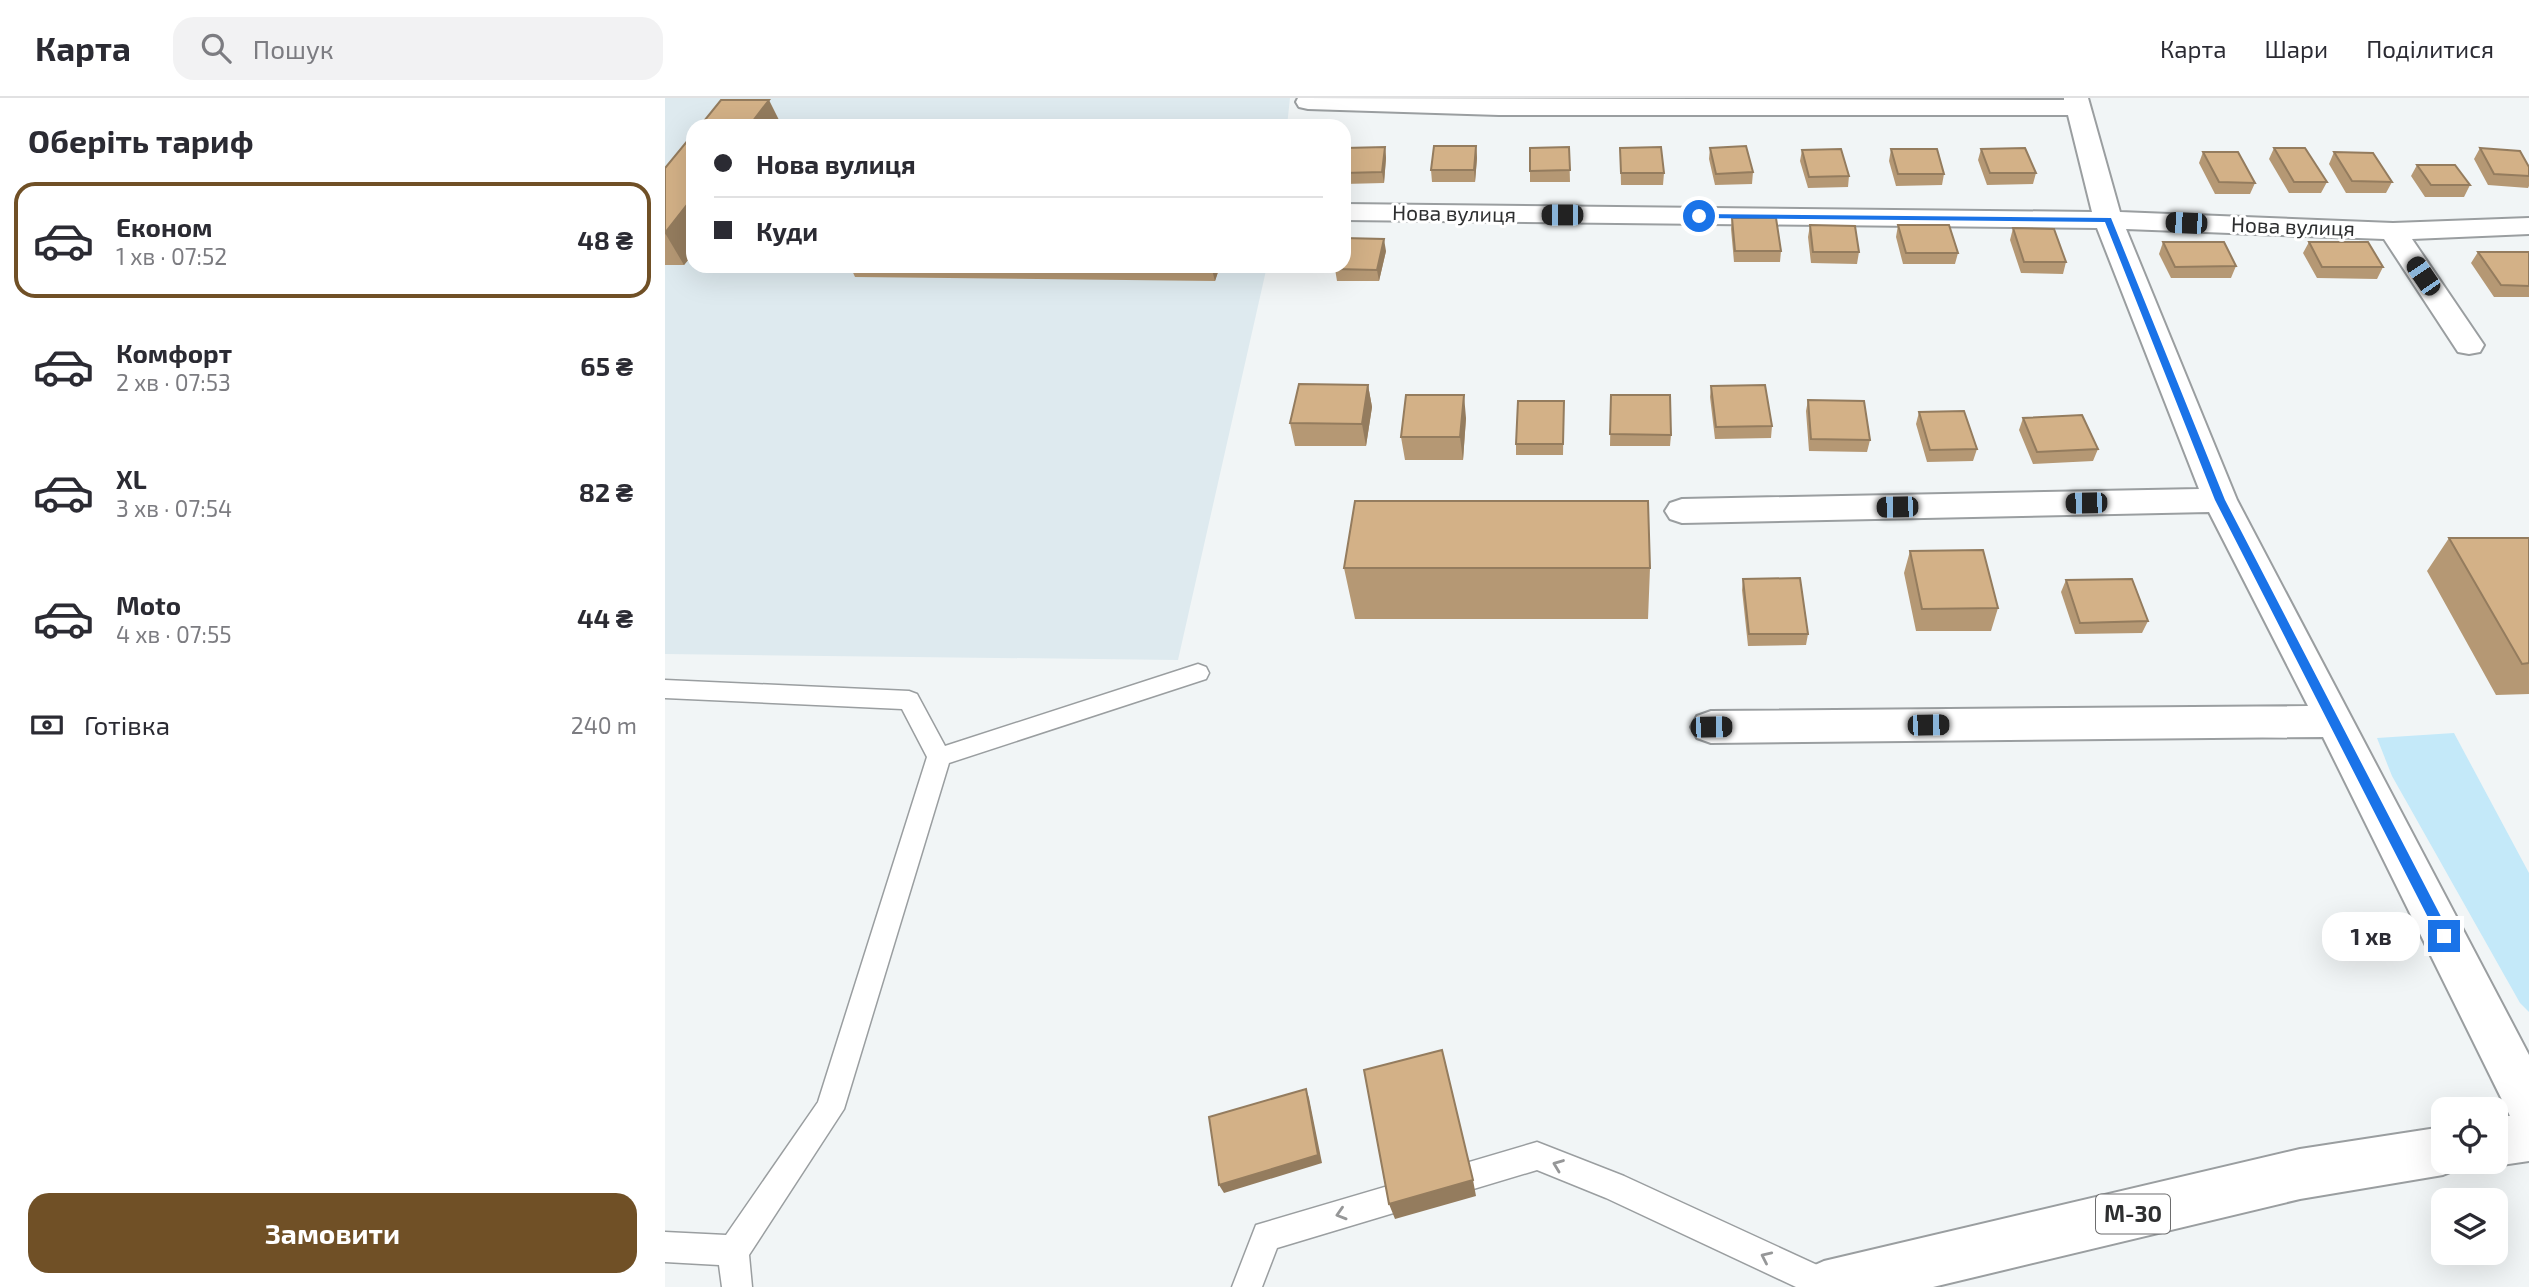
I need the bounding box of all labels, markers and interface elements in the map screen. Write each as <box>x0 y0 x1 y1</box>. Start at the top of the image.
search box <box>173 17 663 80</box>
text: Карта <box>35 28 131 68</box>
icon: search <box>197 29 235 67</box>
text: Пошук <box>253 33 334 64</box>
text: Карта <box>2160 34 2227 63</box>
text: Шари <box>2265 34 2328 63</box>
text: Поділитися <box>2366 34 2494 63</box>
text: Оберіть тариф <box>28 121 254 159</box>
text: Нова вулиця <box>756 148 916 179</box>
street label: Нова вулиця <box>1392 199 1516 227</box>
route start <box>1683 200 1715 232</box>
car <box>1542 205 1584 226</box>
icon: car <box>32 209 95 272</box>
text: Економ <box>116 211 213 242</box>
street label: Нова вулиця <box>2231 211 2355 241</box>
car <box>2165 212 2208 234</box>
text: Куди <box>756 215 818 246</box>
text: 48 ₴ <box>577 224 633 255</box>
text: 1 хв · 07:52 <box>116 242 227 270</box>
car <box>2403 253 2444 299</box>
icon: car <box>32 335 95 398</box>
text: Комфорт <box>116 337 232 368</box>
text: 65 ₴ <box>580 350 633 381</box>
text: 2 хв · 07:53 <box>116 368 231 396</box>
icon: car <box>32 461 95 524</box>
text: XL <box>116 463 147 494</box>
text: 82 ₴ <box>579 476 633 507</box>
car <box>2065 492 2108 514</box>
text: 3 хв · 07:54 <box>116 494 232 522</box>
car <box>1876 496 1919 518</box>
icon: car <box>32 587 95 650</box>
text: Moto <box>116 589 181 620</box>
text: 44 ₴ <box>577 602 633 633</box>
text: 4 хв · 07:55 <box>116 620 232 648</box>
icon: cash <box>28 706 66 744</box>
text: Готівка <box>84 709 170 740</box>
text: 240 m <box>571 711 637 739</box>
car <box>1907 714 1950 736</box>
car <box>1690 716 1733 738</box>
callout: 1 хв <box>2321 912 2419 960</box>
route end <box>2428 920 2460 952</box>
text: 1 хв <box>2350 922 2392 950</box>
map controls <box>2431 1097 2508 1265</box>
button: locate <box>2431 1097 2508 1174</box>
one-way arrow <box>1553 1159 1565 1173</box>
button: layers <box>2431 1188 2508 1265</box>
button: Замовити <box>28 1193 637 1273</box>
road number: М-30 <box>2096 1194 2170 1233</box>
one-way arrow <box>1335 1206 1347 1221</box>
one-way arrow <box>1761 1251 1773 1265</box>

